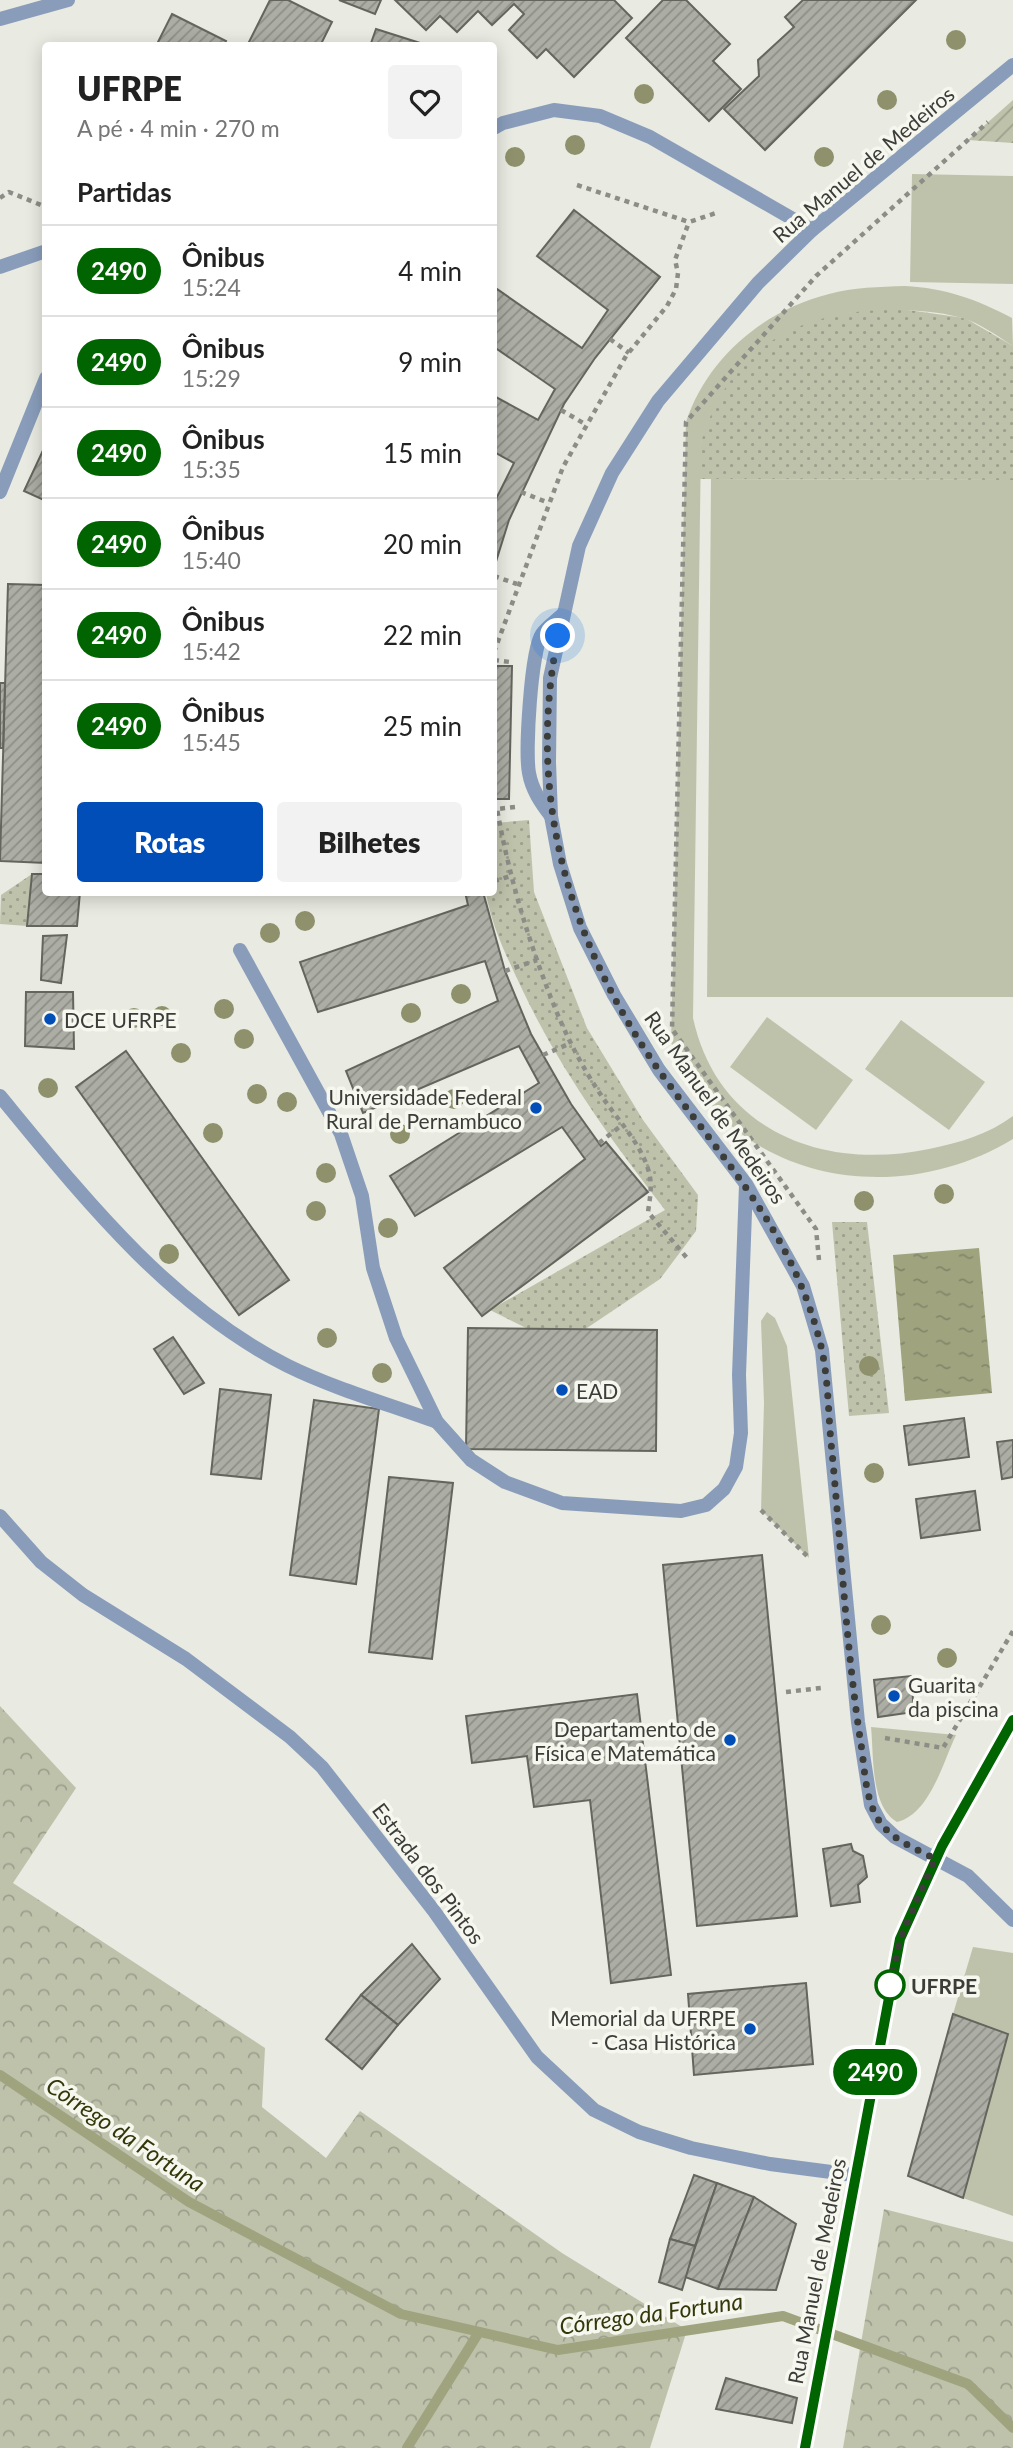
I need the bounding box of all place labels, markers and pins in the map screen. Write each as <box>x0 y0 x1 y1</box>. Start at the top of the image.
place label: DCE UFRPE <box>64 1007 177 1032</box>
marker: DCE UFRPE <box>42 1011 58 1027</box>
place label: Universidade Federal Rural de Pernambuco <box>326 1084 522 1133</box>
marker: Universidade Federal Rural de Pernambuco <box>528 1100 544 1116</box>
place label: EAD <box>576 1378 618 1403</box>
marker: EAD <box>554 1382 570 1398</box>
place label: Guarita da piscina <box>908 1672 999 1721</box>
marker: Guarita da piscina <box>886 1688 902 1704</box>
place label: Departamento de Física e Matemática <box>534 1716 716 1765</box>
marker: Departamento de Física e Matemática <box>722 1732 738 1748</box>
marker: UFRPE <box>875 1970 905 2000</box>
place label: UFRPE <box>911 1973 977 1998</box>
place label: Memorial da UFRPE - Casa Histórica <box>550 2005 736 2054</box>
marker: Memorial da UFRPE - Casa Histórica <box>742 2021 758 2037</box>

